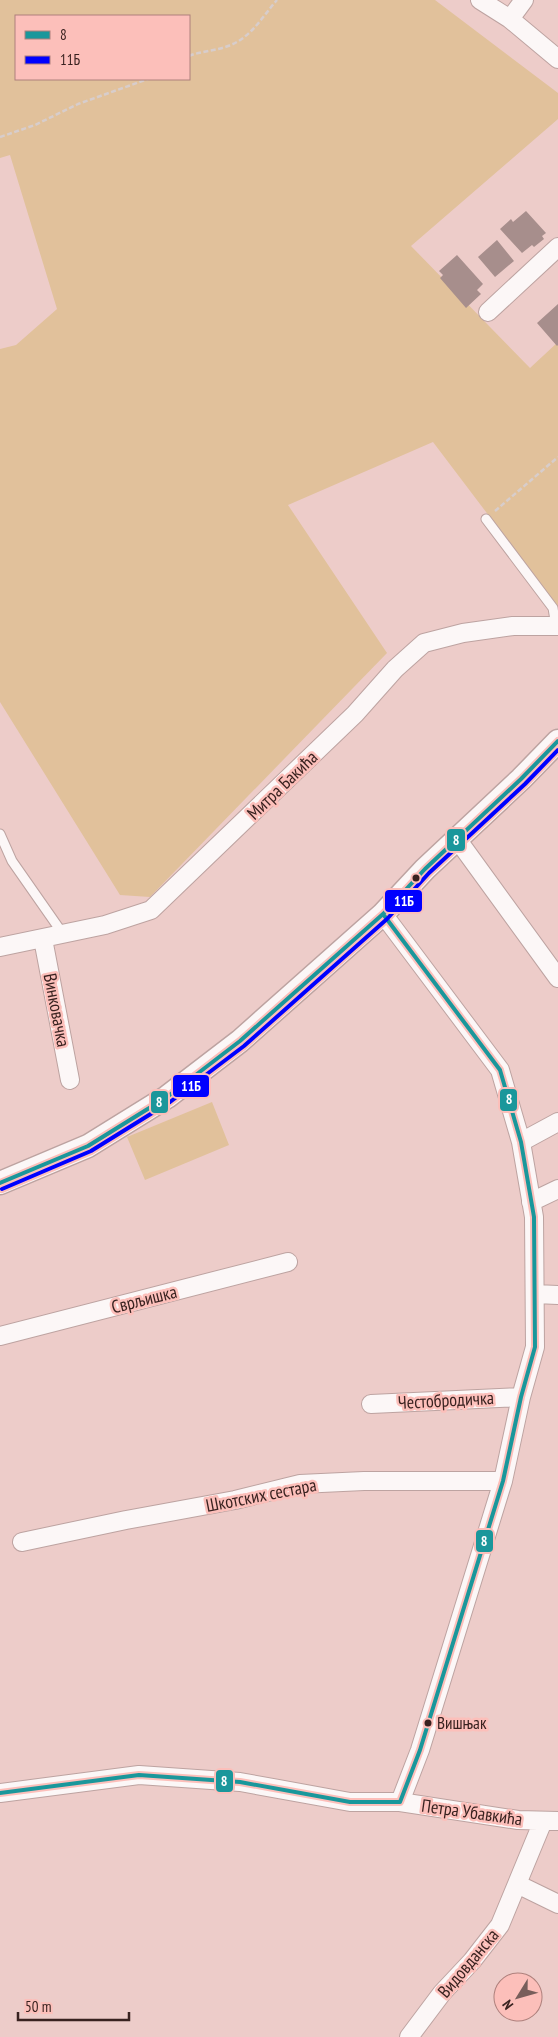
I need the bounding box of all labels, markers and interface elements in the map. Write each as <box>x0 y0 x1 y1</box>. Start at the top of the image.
legend <box>15 15 190 80</box>
text: 8 <box>60 25 67 44</box>
text: 11Б <box>60 50 81 69</box>
street label: Митра Бакића <box>242 746 322 824</box>
line badge: 8 <box>446 828 466 852</box>
text: 8 <box>453 831 459 849</box>
unlabelled marker <box>411 873 421 883</box>
line badge: 11Б <box>384 889 423 913</box>
text: 11Б <box>394 892 414 910</box>
street label: Винковачка <box>39 971 75 1049</box>
line badge: 11Б <box>172 1074 210 1098</box>
text: 11Б <box>181 1077 201 1095</box>
line badge: 8 <box>499 1088 518 1112</box>
line badge: 8 <box>150 1090 169 1114</box>
text: 8 <box>506 1090 512 1108</box>
text: 8 <box>156 1093 162 1111</box>
street label: Сврљишка <box>109 1280 179 1318</box>
street label: Честобродичка <box>397 1386 495 1414</box>
street label: Шкотских сестара <box>204 1473 318 1517</box>
line badge: 8 <box>475 1529 494 1553</box>
text: 8 <box>481 1532 487 1550</box>
place label: Вишњак <box>437 1712 487 1734</box>
marker: Вишњак <box>423 1718 433 1728</box>
line badge: 8 <box>215 1769 234 1793</box>
text: 8 <box>221 1772 227 1790</box>
street label: Петра Убавкића <box>420 1794 524 1830</box>
street label: Видовданска <box>433 1924 503 2002</box>
north arrow <box>493 1972 543 2022</box>
scale bar <box>18 1990 129 2022</box>
text: N <box>498 1996 517 2013</box>
text: 50 m <box>25 1997 51 2016</box>

